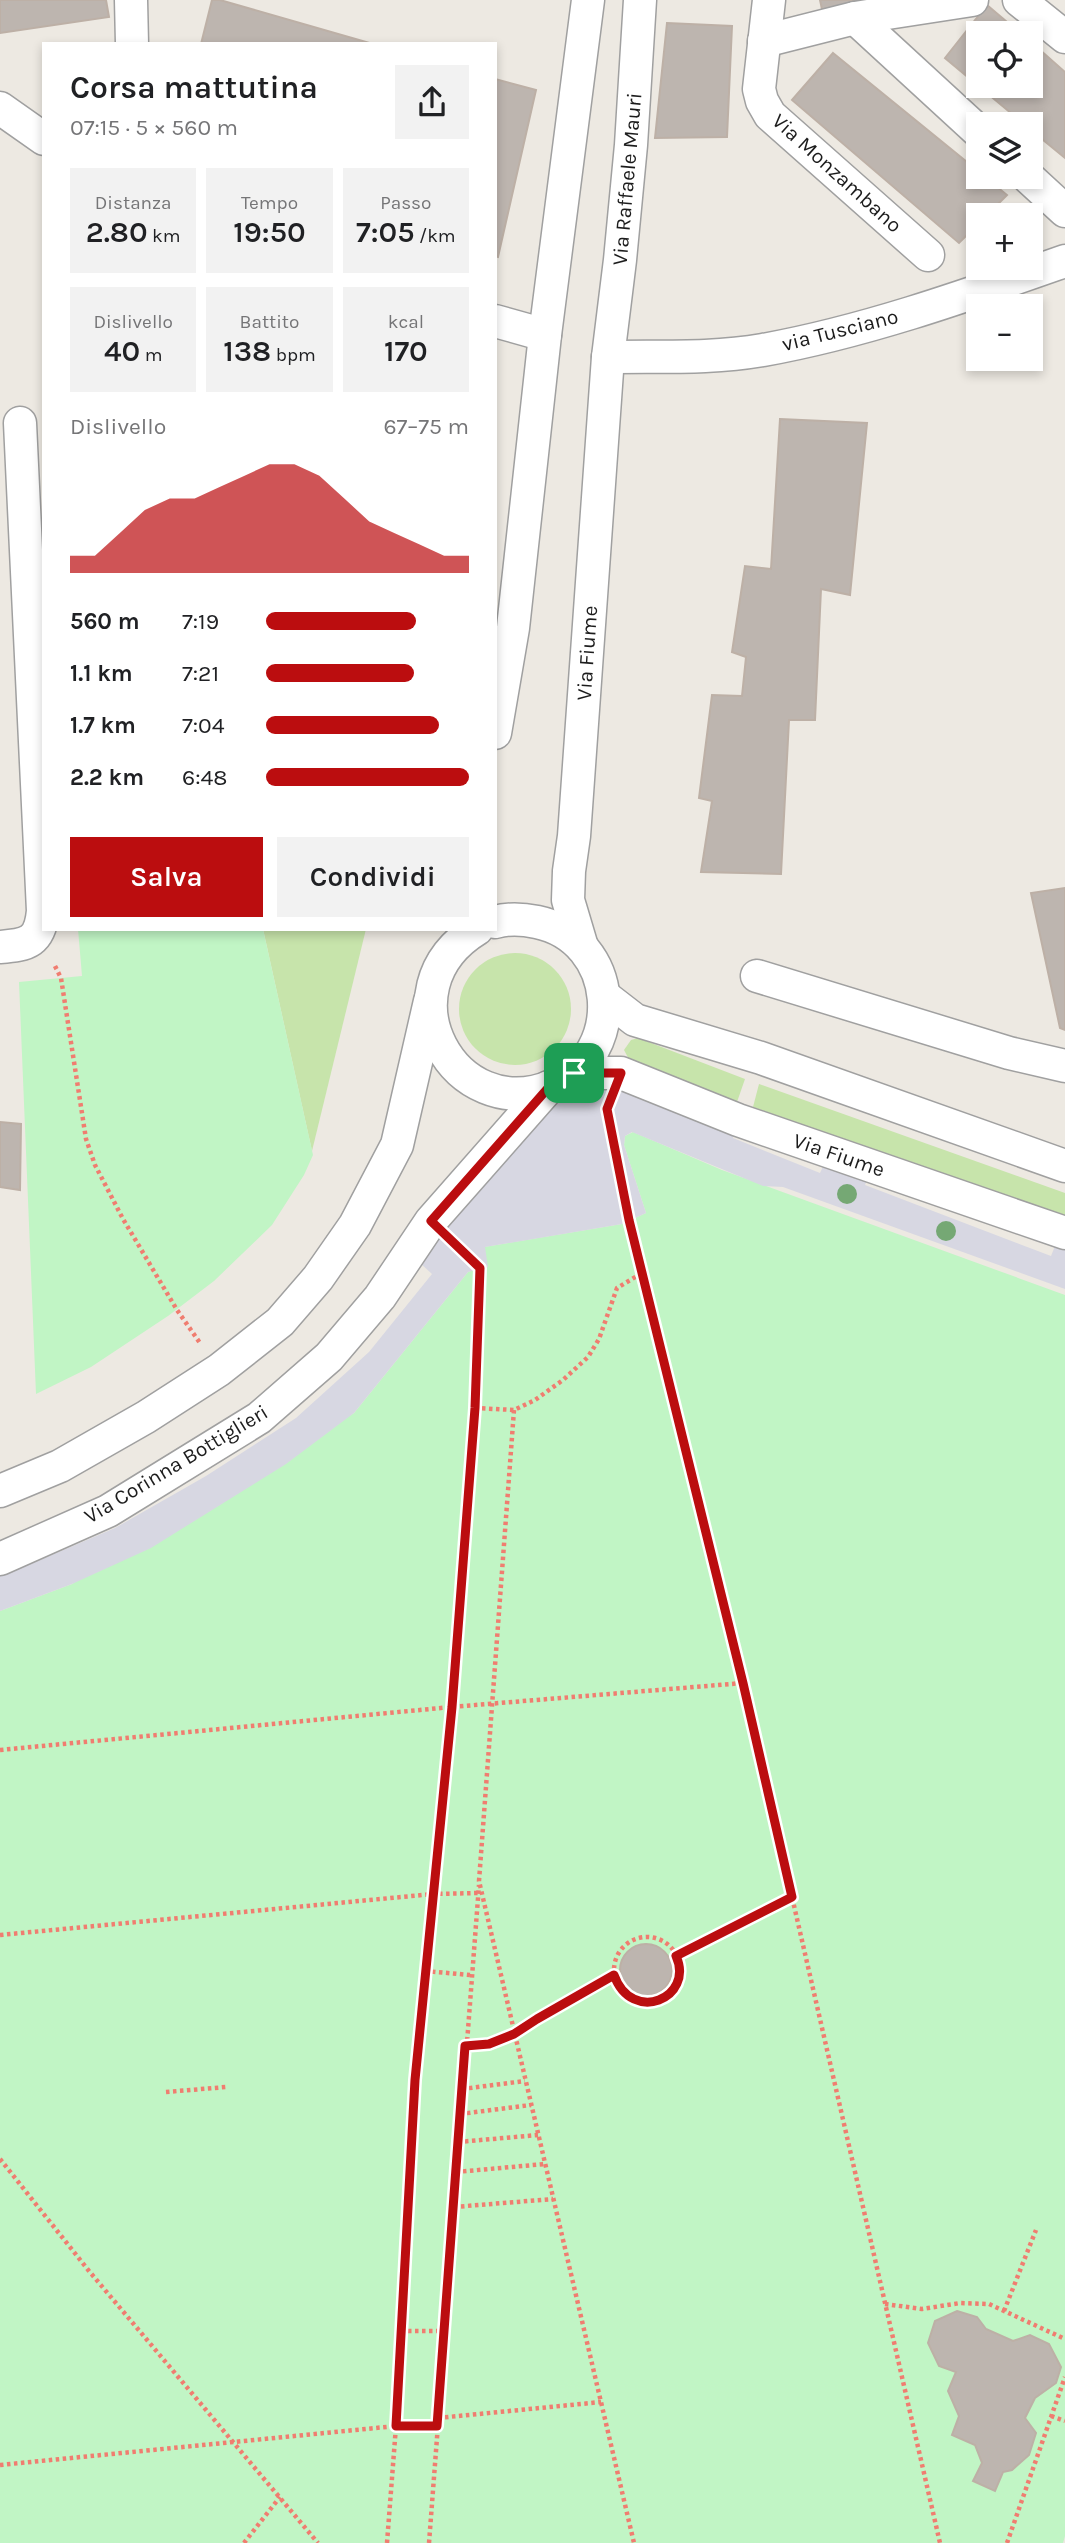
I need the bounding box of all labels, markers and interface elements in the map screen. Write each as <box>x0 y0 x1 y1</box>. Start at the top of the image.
map controls <box>966 21 1043 371</box>
button: locate <box>966 21 1043 98</box>
button: share <box>395 65 469 139</box>
text: Corsa mattutina <box>70 69 318 106</box>
street label: Via Raffaele Mauri <box>607 92 647 266</box>
street label: Via Monzambano <box>767 109 907 237</box>
button: layers <box>966 112 1043 189</box>
text: 07:15 · 5 × 560 m <box>70 114 238 141</box>
text: Distanza <box>95 192 172 214</box>
text: Tempo <box>241 192 298 214</box>
text: Passo <box>380 192 432 214</box>
button: + <box>966 203 1043 280</box>
text: 2.80 <box>86 214 148 250</box>
text: 19:50 <box>233 214 306 250</box>
text: 7:05 <box>356 214 414 250</box>
text: km <box>148 225 181 247</box>
text: /km <box>414 225 456 247</box>
button: − <box>966 294 1043 371</box>
street label: via Tusciano <box>779 304 901 356</box>
text: Dislivello <box>93 311 173 333</box>
text: Battito <box>240 311 299 333</box>
text: kcal <box>388 311 424 333</box>
text: 40 <box>104 333 140 369</box>
text: 138 <box>223 333 271 369</box>
text: 170 <box>384 333 428 369</box>
text: m <box>140 344 162 366</box>
text: bpm <box>271 344 316 366</box>
text: Dislivello <box>70 413 166 440</box>
text: 67–75 m <box>383 413 469 440</box>
street label: Via Fiume <box>572 605 602 701</box>
text: 560 m <box>70 608 140 635</box>
text: 7:19 <box>182 608 219 635</box>
text: 1.1 km <box>70 660 133 687</box>
text: 7:21 <box>182 660 219 687</box>
text: 1.7 km <box>70 712 136 739</box>
text: 7:04 <box>182 712 225 739</box>
text: 2.2 km <box>70 764 144 791</box>
text: 6:48 <box>182 764 227 791</box>
button: Salva <box>70 837 263 917</box>
button: Condividi <box>277 837 469 917</box>
pin <box>544 1043 604 1103</box>
icon: arrive <box>555 1054 593 1092</box>
street label: Via Fiume <box>790 1128 888 1182</box>
street label: Via Corinna Bottiglieri <box>80 1400 272 1528</box>

